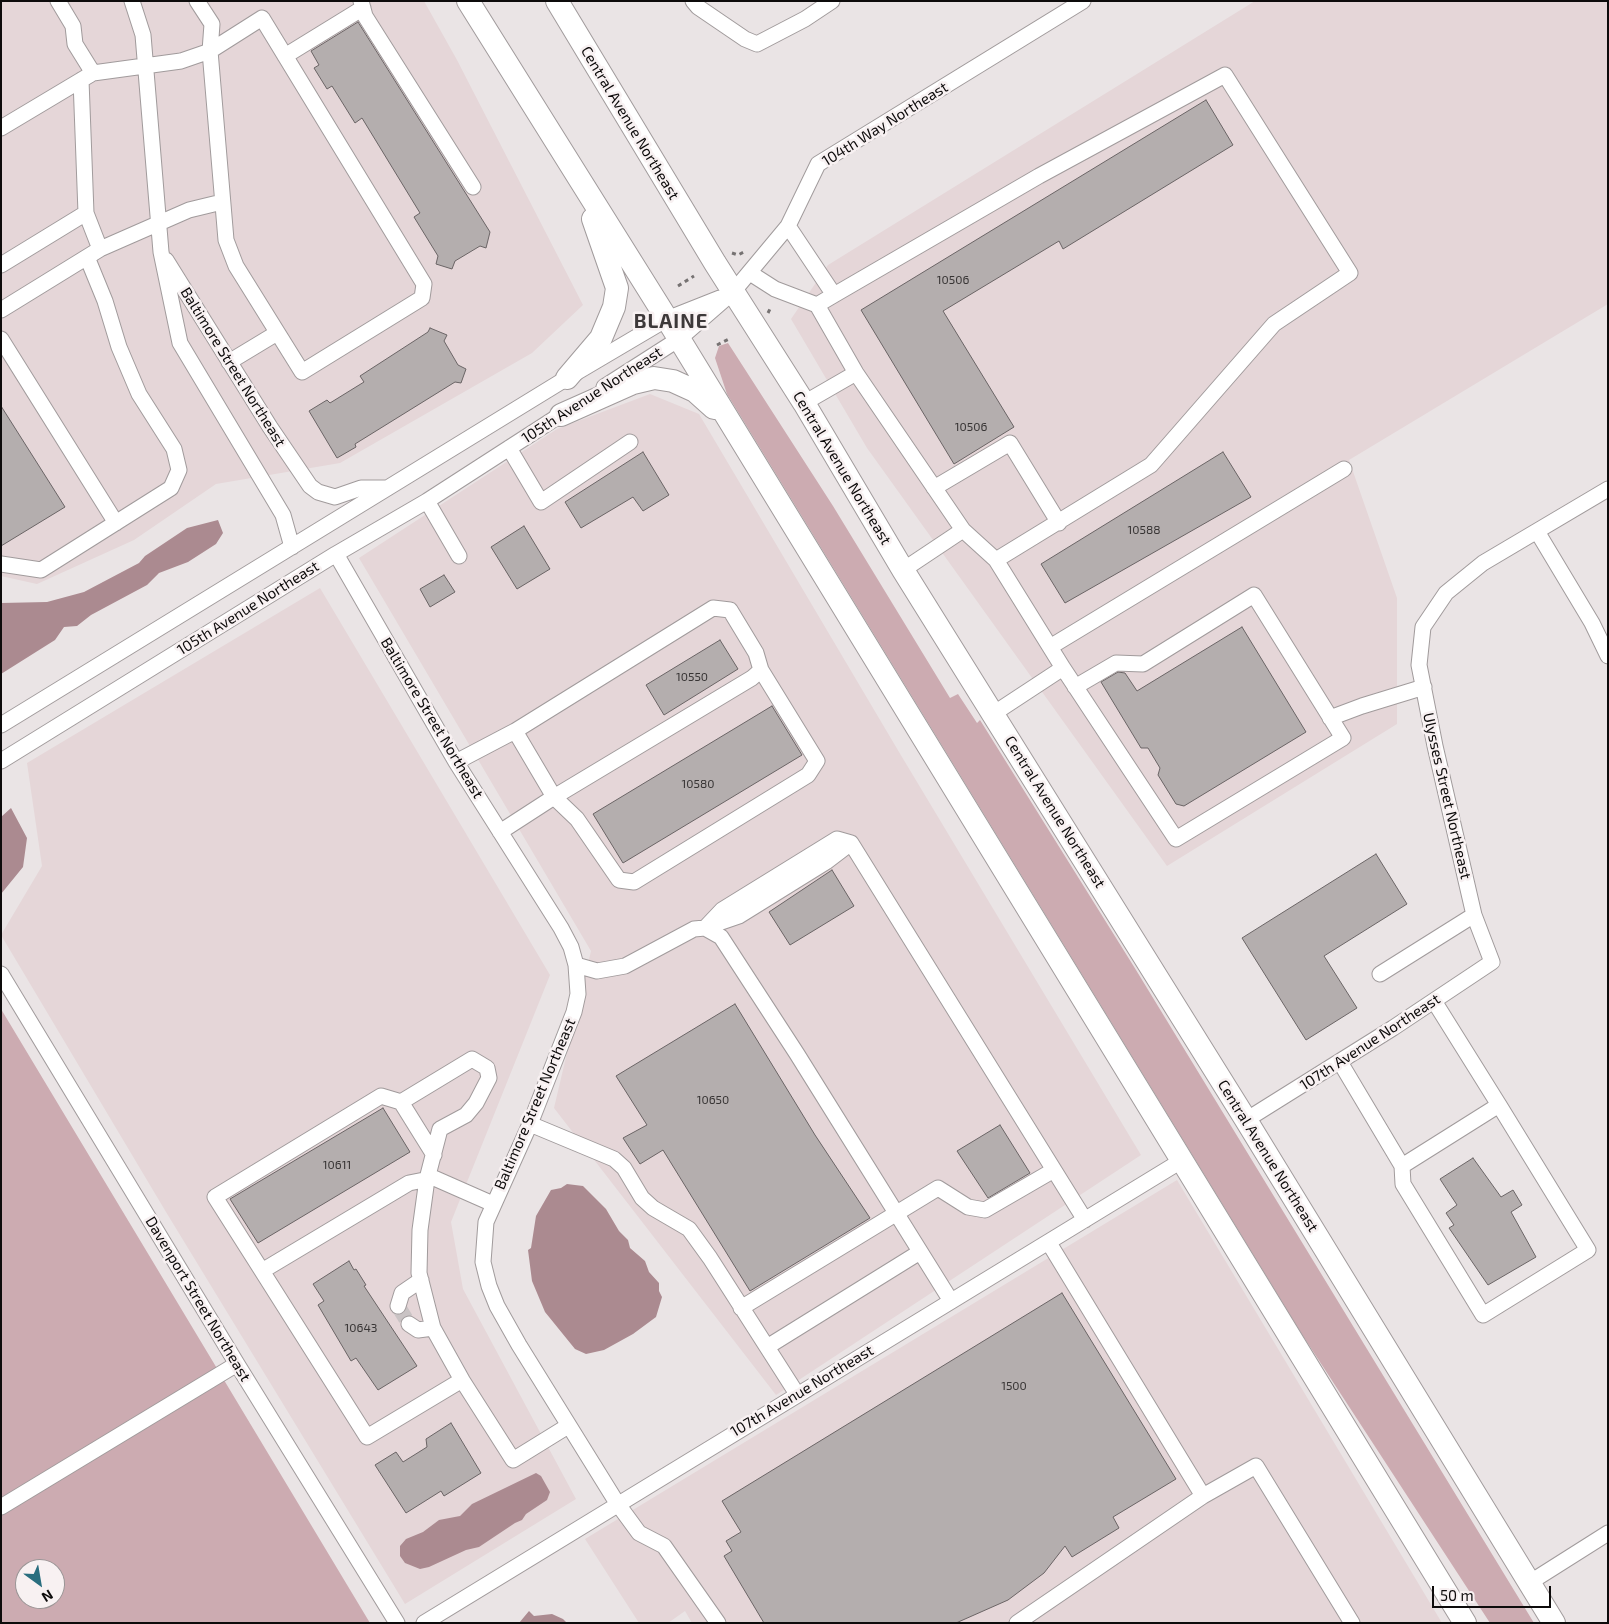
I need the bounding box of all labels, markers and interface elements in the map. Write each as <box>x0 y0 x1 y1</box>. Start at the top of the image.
street label: Central Avenue Northeast <box>577 43 683 203</box>
street label: 104th Way Northeast <box>819 78 951 170</box>
house number: 10506 <box>937 273 969 287</box>
street label: Baltimore Street Northeast <box>177 284 289 450</box>
district label: BLAINE <box>633 309 709 333</box>
street label: 105th Avenue Northeast <box>518 343 666 447</box>
street label: Central Avenue Northeast <box>789 388 895 548</box>
house number: 10506 <box>955 420 987 434</box>
house number: 10588 <box>1127 523 1161 537</box>
street label: 105th Avenue Northeast <box>174 557 322 659</box>
street label: Baltimore Street Northeast <box>377 634 487 802</box>
house number: 10550 <box>676 670 708 684</box>
street label: Ulysses Street Northeast <box>1419 711 1475 881</box>
street label: Central Avenue Northeast <box>1001 733 1109 891</box>
house number: 10580 <box>682 777 714 791</box>
street label: 107th Avenue Northeast <box>1297 990 1443 1094</box>
street label: Baltimore Street Northeast <box>491 1016 579 1192</box>
street label: Central Avenue Northeast <box>1214 1077 1322 1235</box>
house number: 10650 <box>697 1093 729 1107</box>
house number: 10611 <box>323 1158 351 1172</box>
street label: Davenport Street Northeast <box>142 1213 254 1385</box>
house number: 10643 <box>345 1321 377 1335</box>
street label: 107th Avenue Northeast <box>727 1341 877 1441</box>
house number: 1500 <box>1001 1379 1027 1393</box>
north arrow <box>15 1559 65 1609</box>
scale bar <box>1434 1576 1553 1608</box>
text: N <box>39 1586 56 1606</box>
text: 50 m <box>1440 1586 1474 1604</box>

